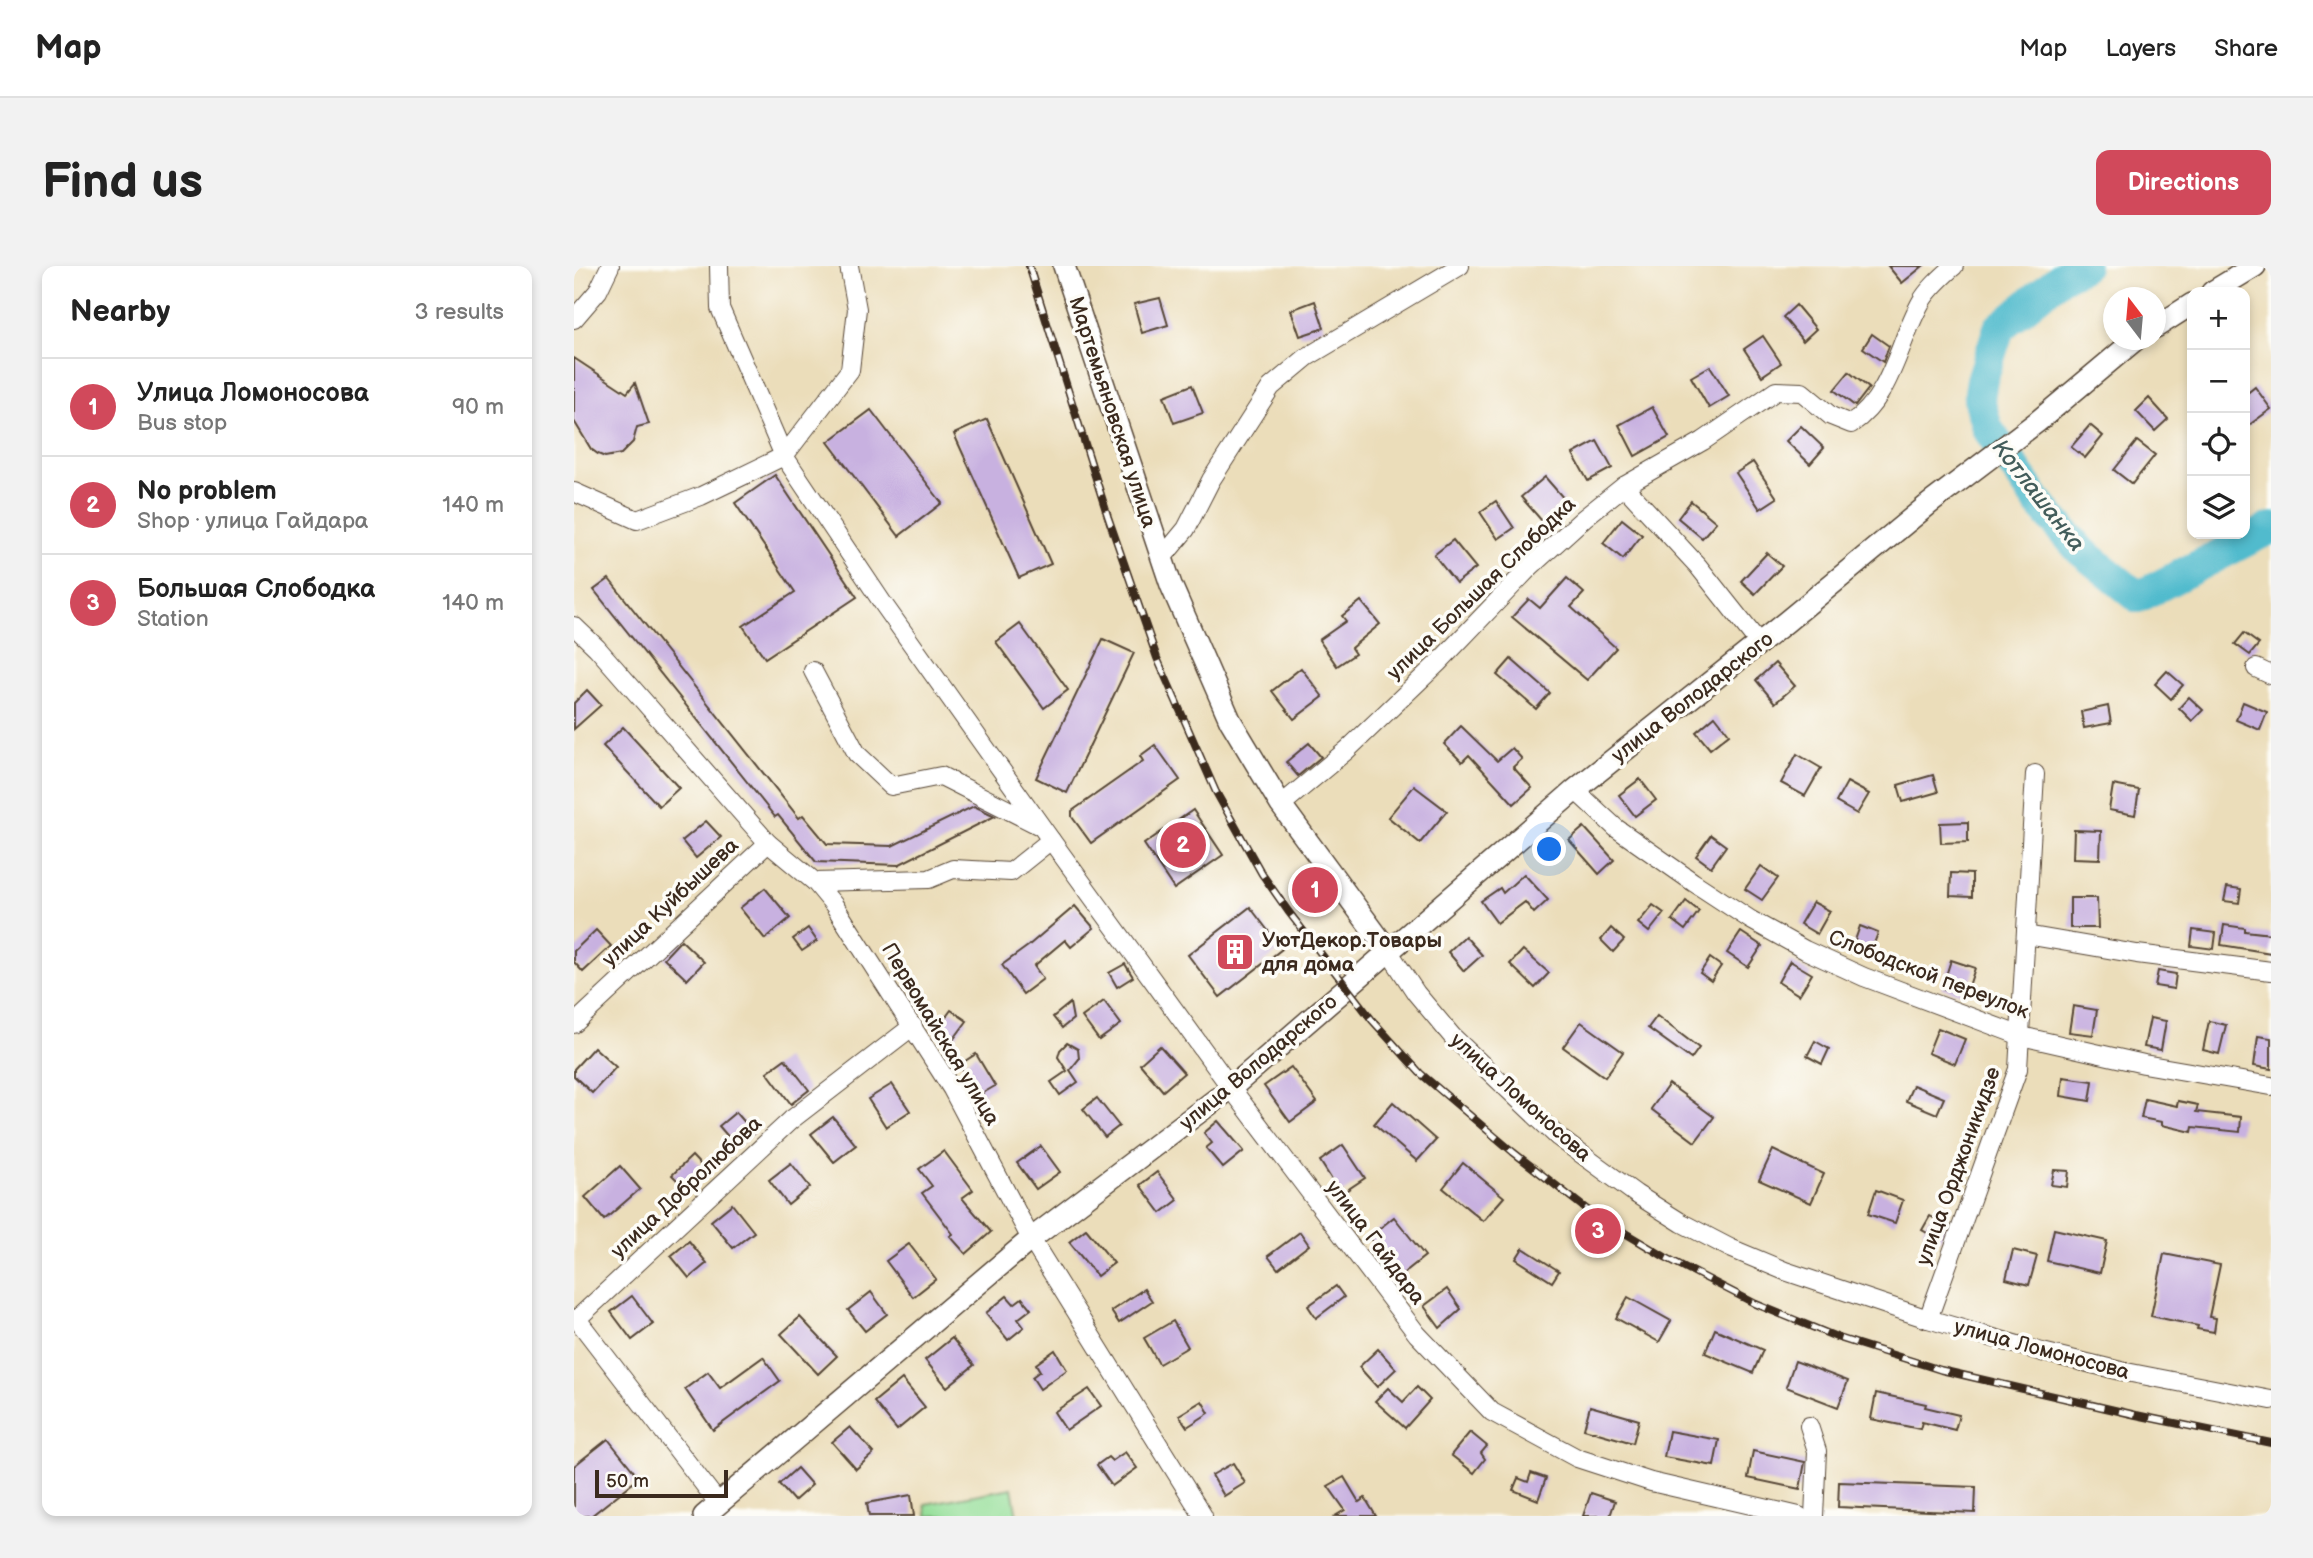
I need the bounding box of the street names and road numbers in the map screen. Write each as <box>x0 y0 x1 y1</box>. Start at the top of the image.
street label: Мартемьяновская улица <box>1063 293 1162 531</box>
street label: улица Большая Слободка <box>1382 491 1581 685</box>
street label: улица Володарского <box>1607 627 1778 768</box>
street label: улица Куйбышева <box>597 833 744 972</box>
street label: Слободской переулок <box>1825 925 2033 1024</box>
street label: Первомайская улица <box>876 938 1005 1131</box>
street label: улица Володарского <box>1174 989 1342 1136</box>
street label: улица Ломоносова <box>1445 1028 1596 1167</box>
street label: улица Орджоникидзе <box>1911 1063 2006 1269</box>
street label: улица Добролюбова <box>606 1111 767 1264</box>
street label: улица Гайдара <box>1321 1175 1431 1310</box>
street label: улица Ломоносова <box>1951 1314 2133 1385</box>

